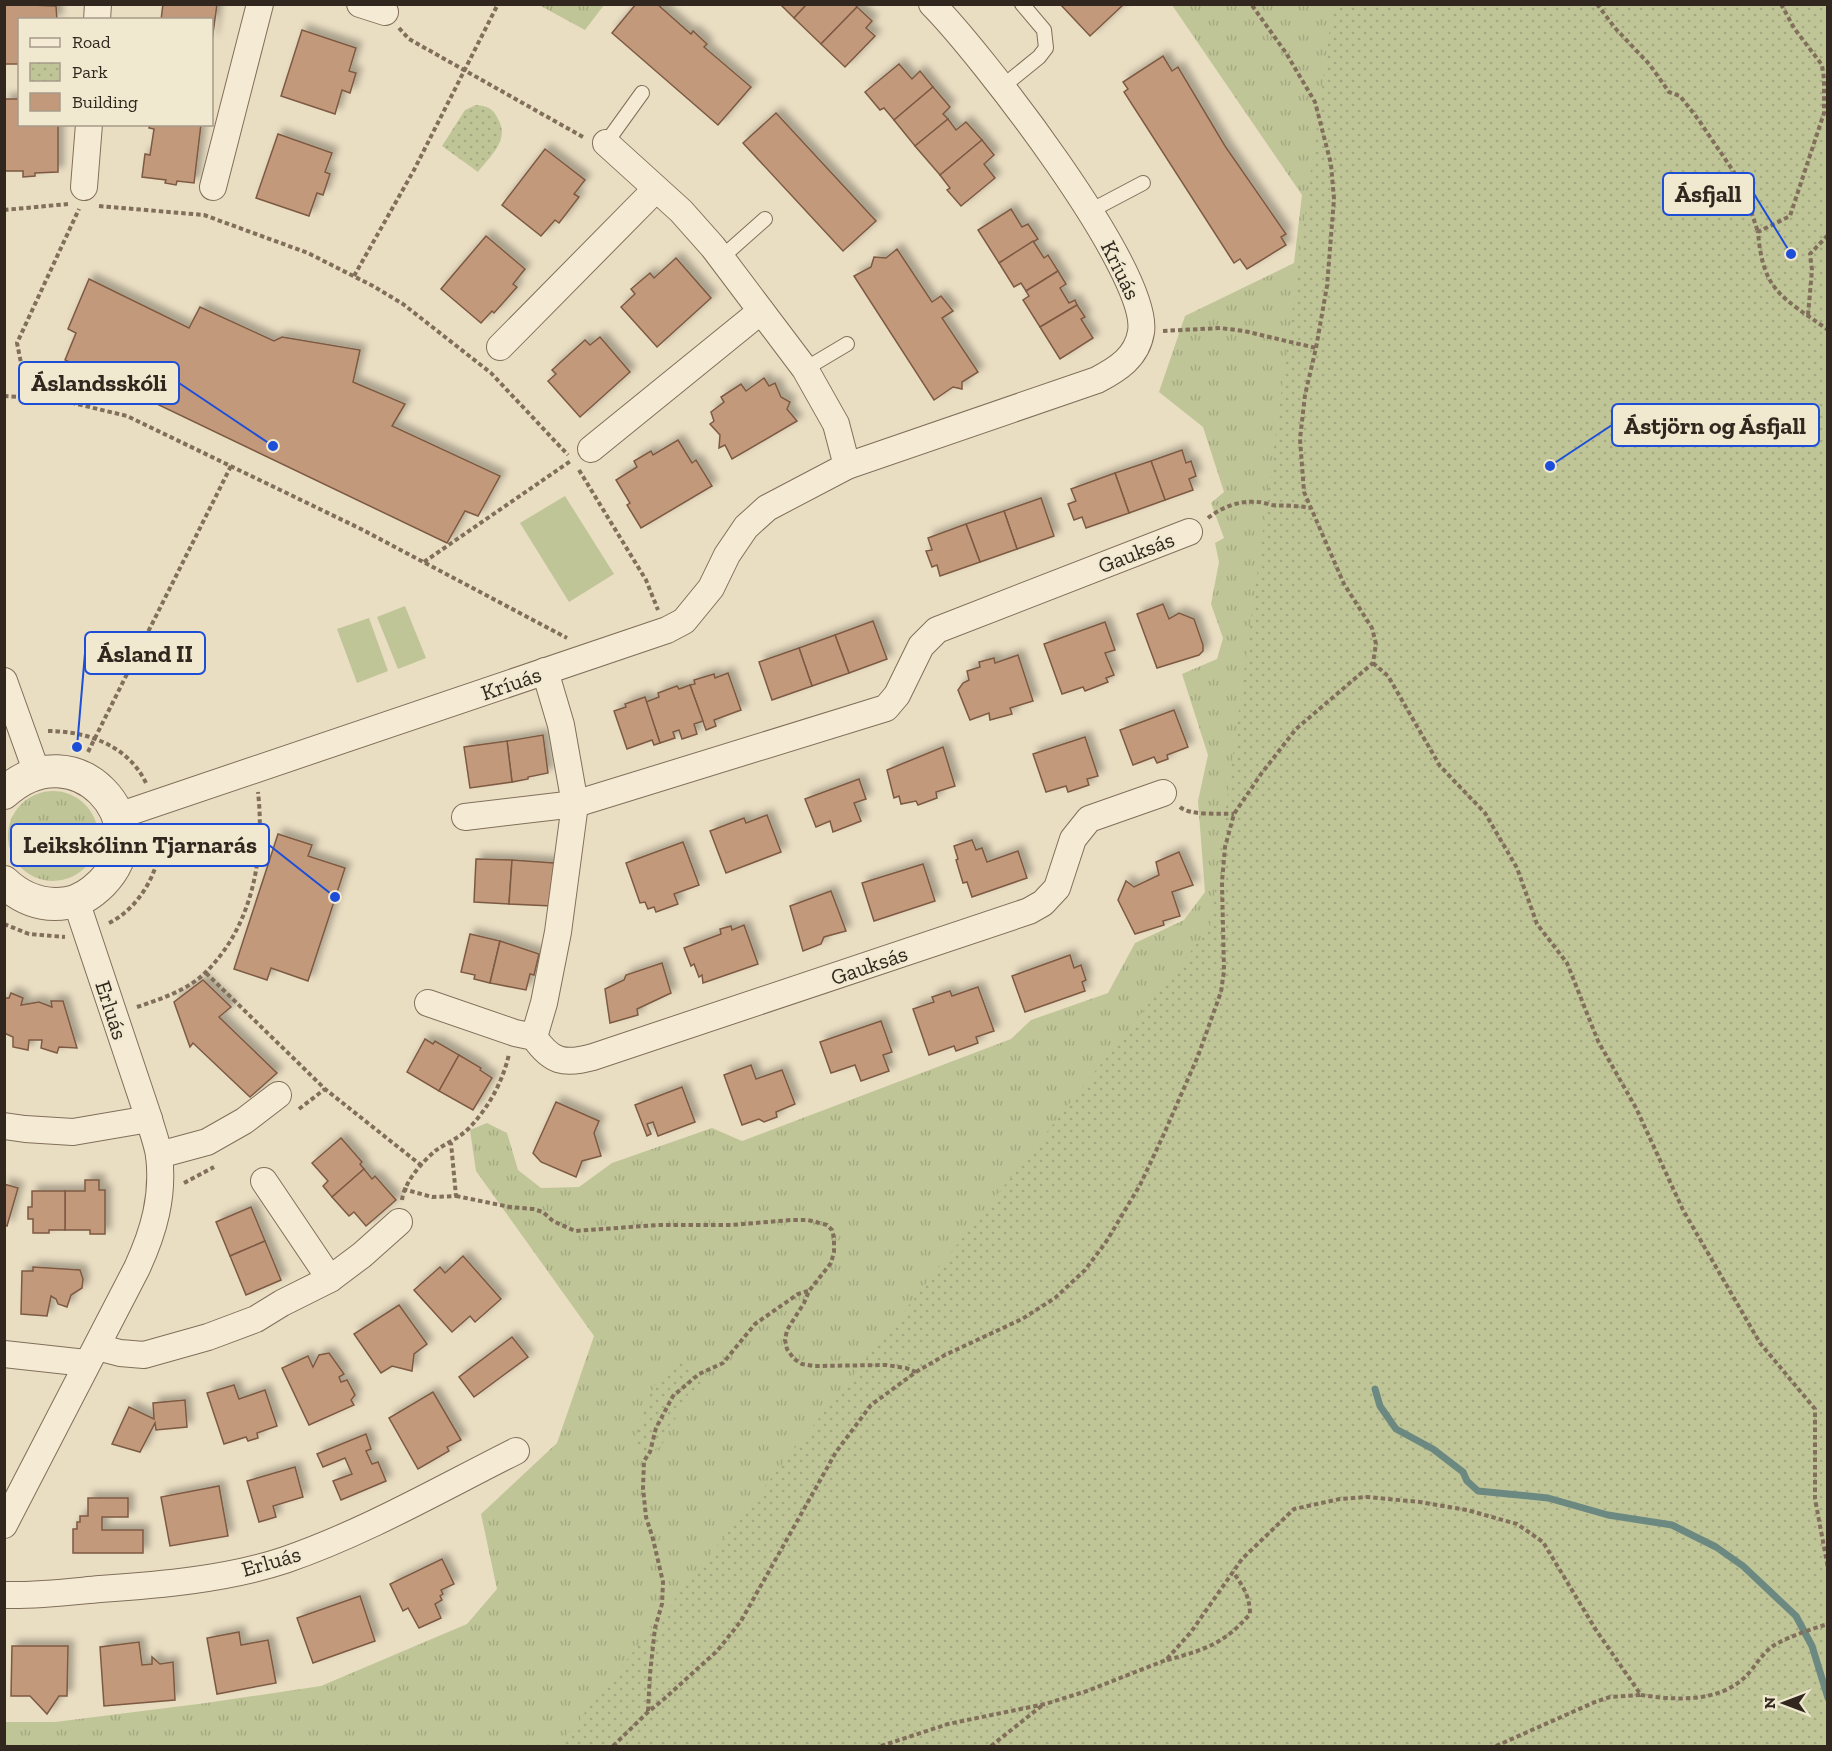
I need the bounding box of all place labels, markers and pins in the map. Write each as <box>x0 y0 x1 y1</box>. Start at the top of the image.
callout: Ásfjall <box>1663 173 1754 215</box>
callout: Áslandsskóli <box>19 362 179 404</box>
callout: Ástjörn og Ásfjall <box>1612 404 1819 446</box>
callout: Ásland II <box>85 632 205 674</box>
callout: Leikskólinn Tjarnarás <box>11 824 269 866</box>

